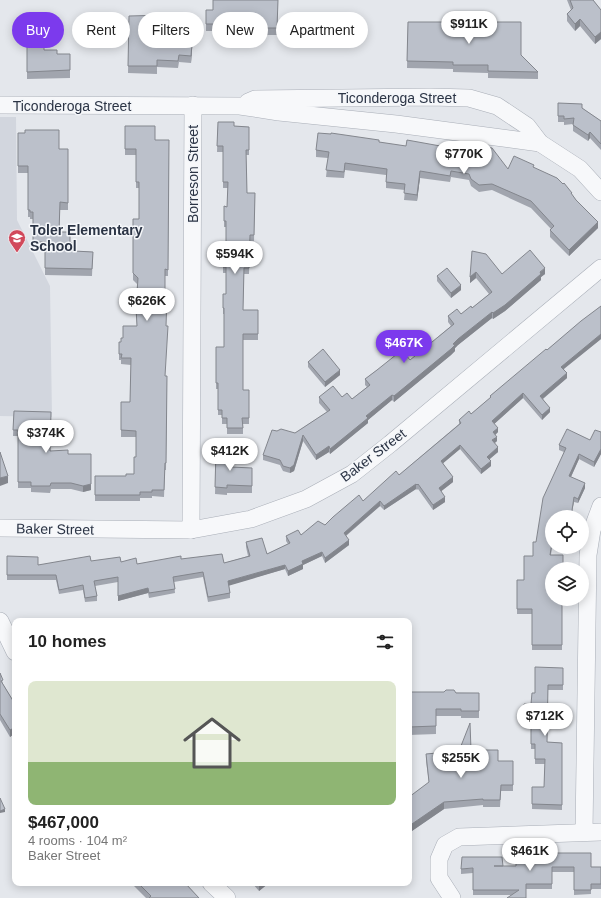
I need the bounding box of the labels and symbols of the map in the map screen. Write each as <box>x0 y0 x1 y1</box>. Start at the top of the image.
pin: $911K <box>441 11 497 45</box>
street label: Ticonderoga Street <box>338 90 456 106</box>
street label: Ticonderoga Street <box>13 98 131 114</box>
street label: Borreson Street <box>185 125 201 223</box>
pin: $770K <box>436 141 492 175</box>
place label: Toler Elementary School <box>30 222 143 254</box>
school or university icon: Toler Elementary School <box>7 228 27 253</box>
pin: $594K <box>207 241 263 275</box>
pin: $626K <box>119 288 175 322</box>
pin: $467K <box>376 330 432 364</box>
pin: $374K <box>18 420 74 454</box>
street label: Baker Street <box>337 425 409 485</box>
pin: $412K <box>202 438 258 472</box>
street label: Baker Street <box>16 520 94 538</box>
pin: $712K <box>517 703 573 737</box>
pin: $255K <box>433 745 489 779</box>
pin: $461K <box>502 838 558 872</box>

